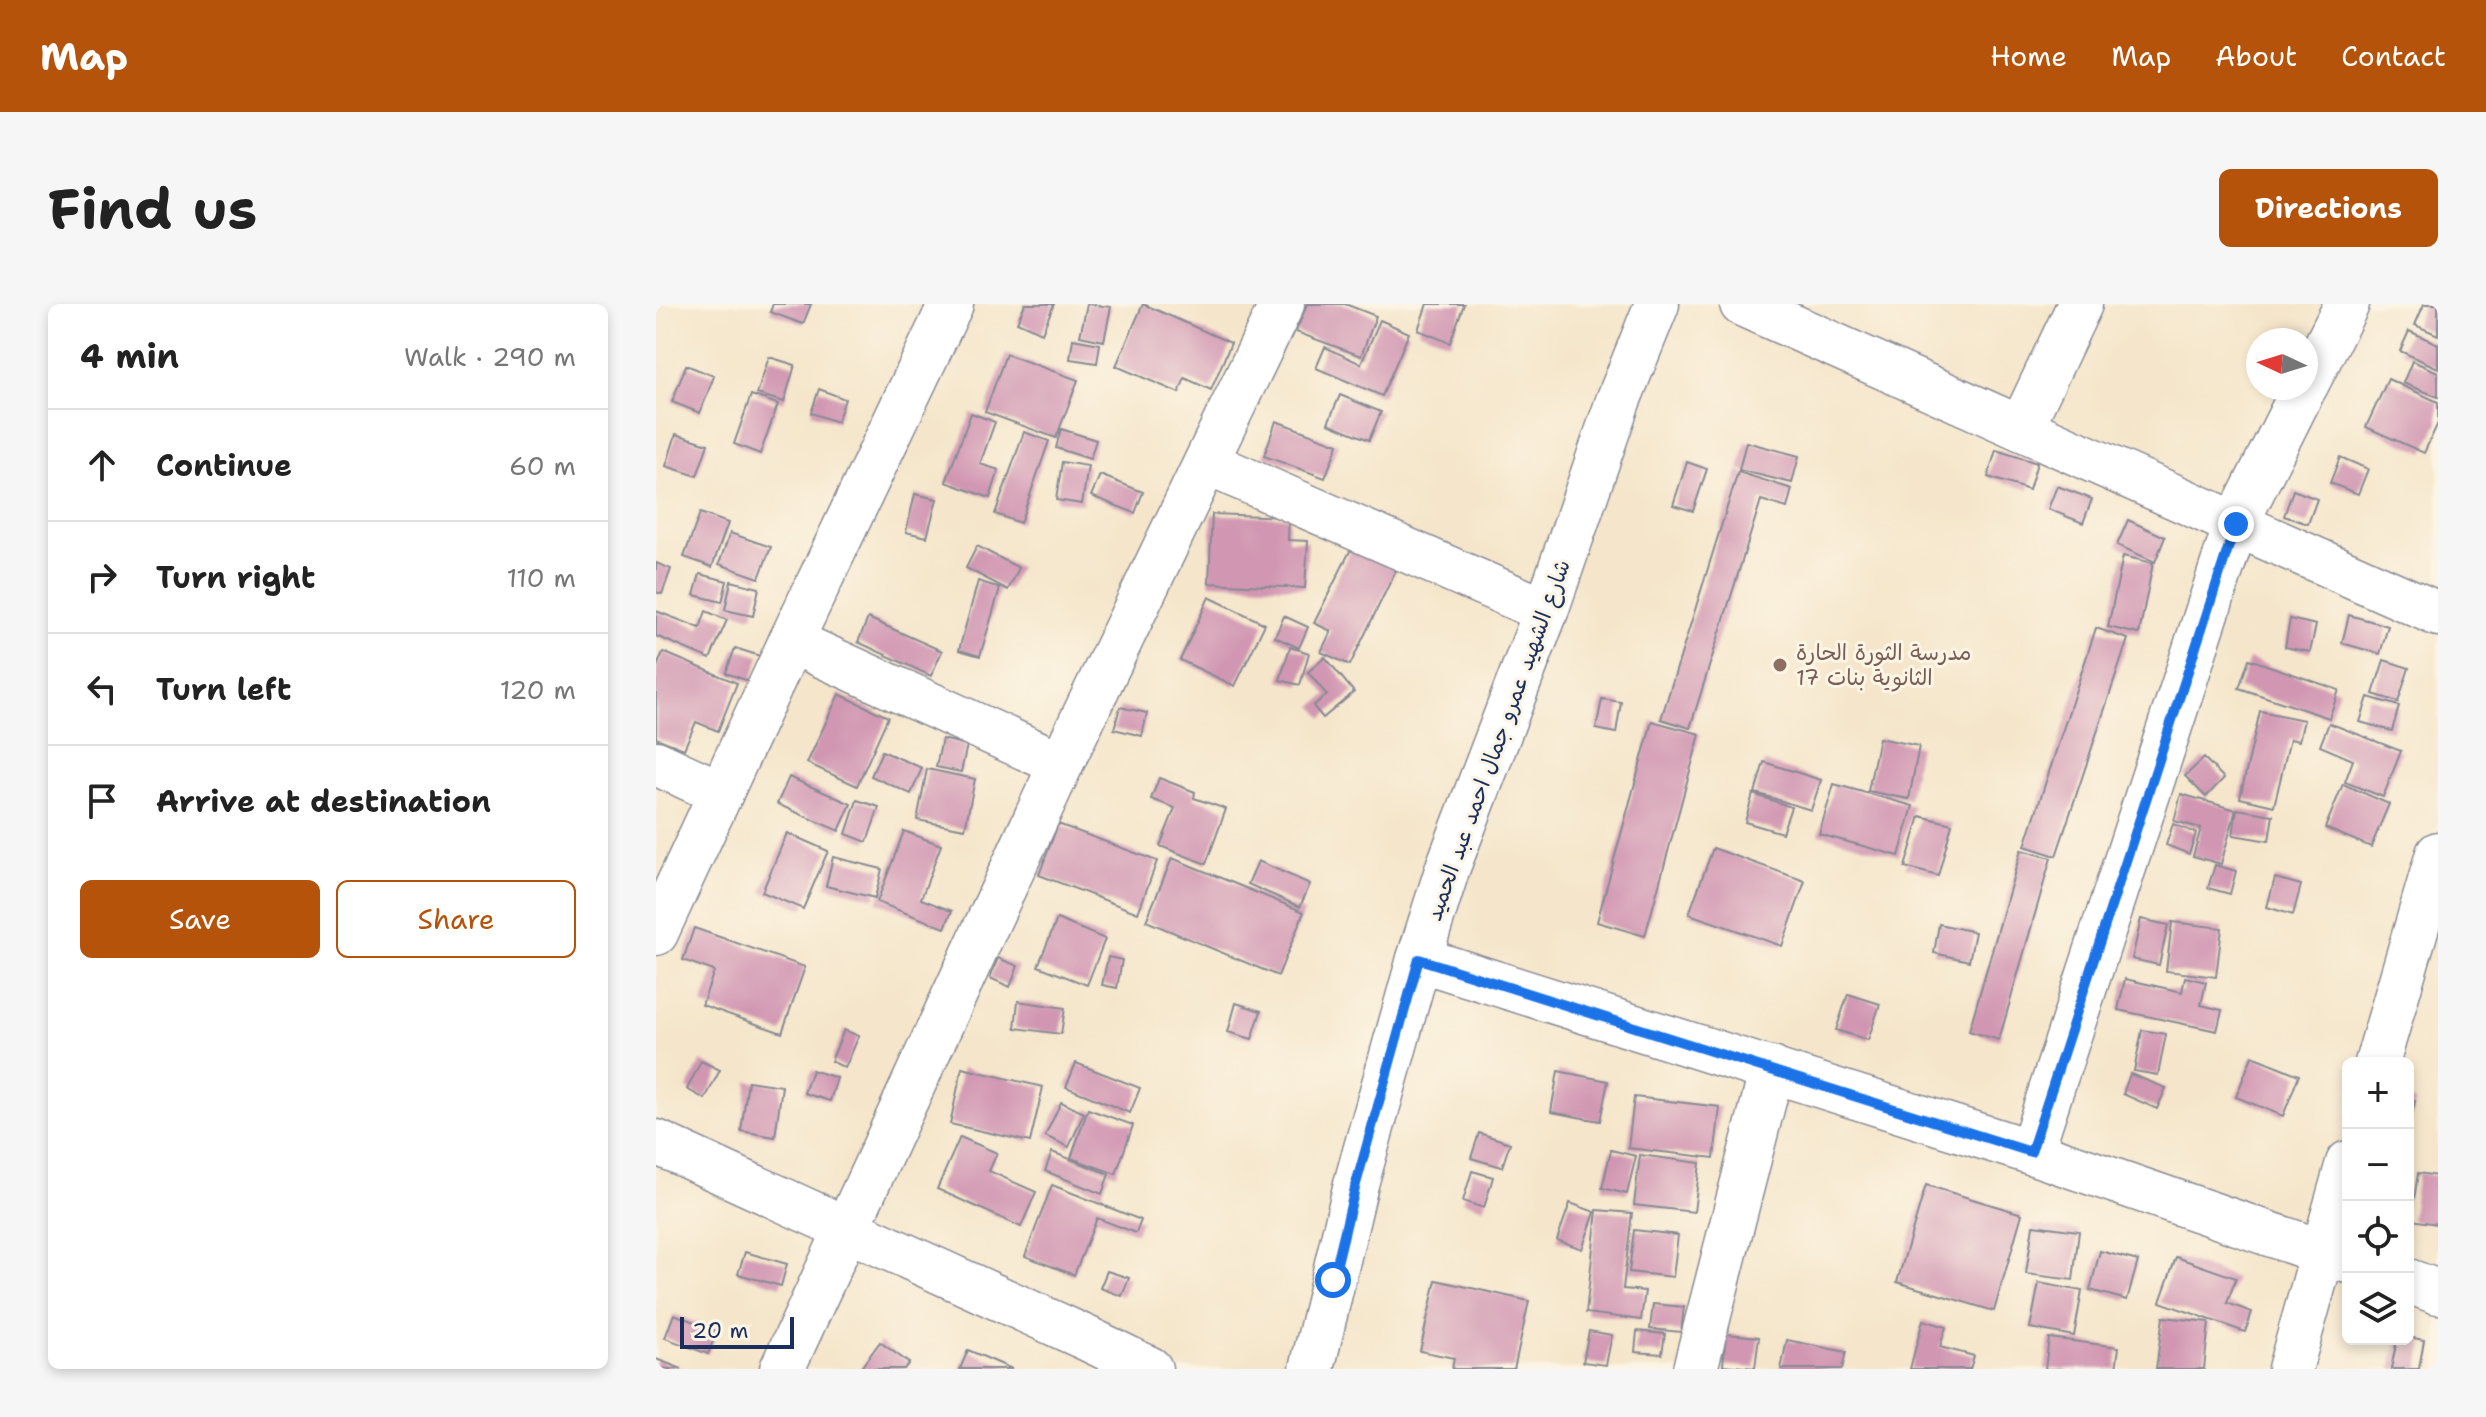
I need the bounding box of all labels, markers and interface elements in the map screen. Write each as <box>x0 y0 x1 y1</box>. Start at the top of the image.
text: Map <box>40 31 128 82</box>
text: Home <box>1990 37 2067 75</box>
text: Map <box>2111 37 2171 75</box>
text: About <box>2215 37 2297 75</box>
text: Contact <box>2341 37 2446 75</box>
button: Directions <box>2219 169 2438 247</box>
text: Find us <box>48 171 257 246</box>
north arrow <box>2246 328 2318 400</box>
text: 4 min <box>80 333 179 379</box>
text: Walk · 290 m <box>404 339 576 374</box>
icon: ahead <box>80 443 124 487</box>
text: Continue <box>156 445 292 486</box>
text: 60 m <box>509 448 576 483</box>
route end <box>2218 506 2254 542</box>
icon: right <box>80 555 124 599</box>
street label: شارع الشهيد عمرو جمال احمد عبد الحميد <box>1419 555 1578 925</box>
text: Turn right <box>156 557 315 598</box>
text: 110 m <box>506 560 576 595</box>
place label: مدرسة الثورة الحارة 17 الثانوية بنات <box>1796 638 1972 692</box>
marker: مدرسة الثورة الحارة 17 الثانوية بنات <box>1771 656 1789 674</box>
icon: left <box>80 667 124 711</box>
text: Turn left <box>156 669 291 710</box>
text: 120 m <box>500 672 576 707</box>
icon: arrive <box>80 779 124 823</box>
text: Arrive at destination <box>156 781 491 822</box>
button: Save <box>80 880 320 958</box>
button: Share <box>336 880 576 958</box>
map controls <box>2342 1057 2414 1345</box>
button: + <box>2342 1057 2414 1129</box>
button: − <box>2342 1129 2414 1201</box>
button: locate <box>2342 1201 2414 1273</box>
route start <box>1315 1262 1351 1298</box>
button: layers <box>2342 1273 2414 1345</box>
scale bar <box>680 1313 794 1349</box>
text: 20 m <box>692 1316 749 1345</box>

